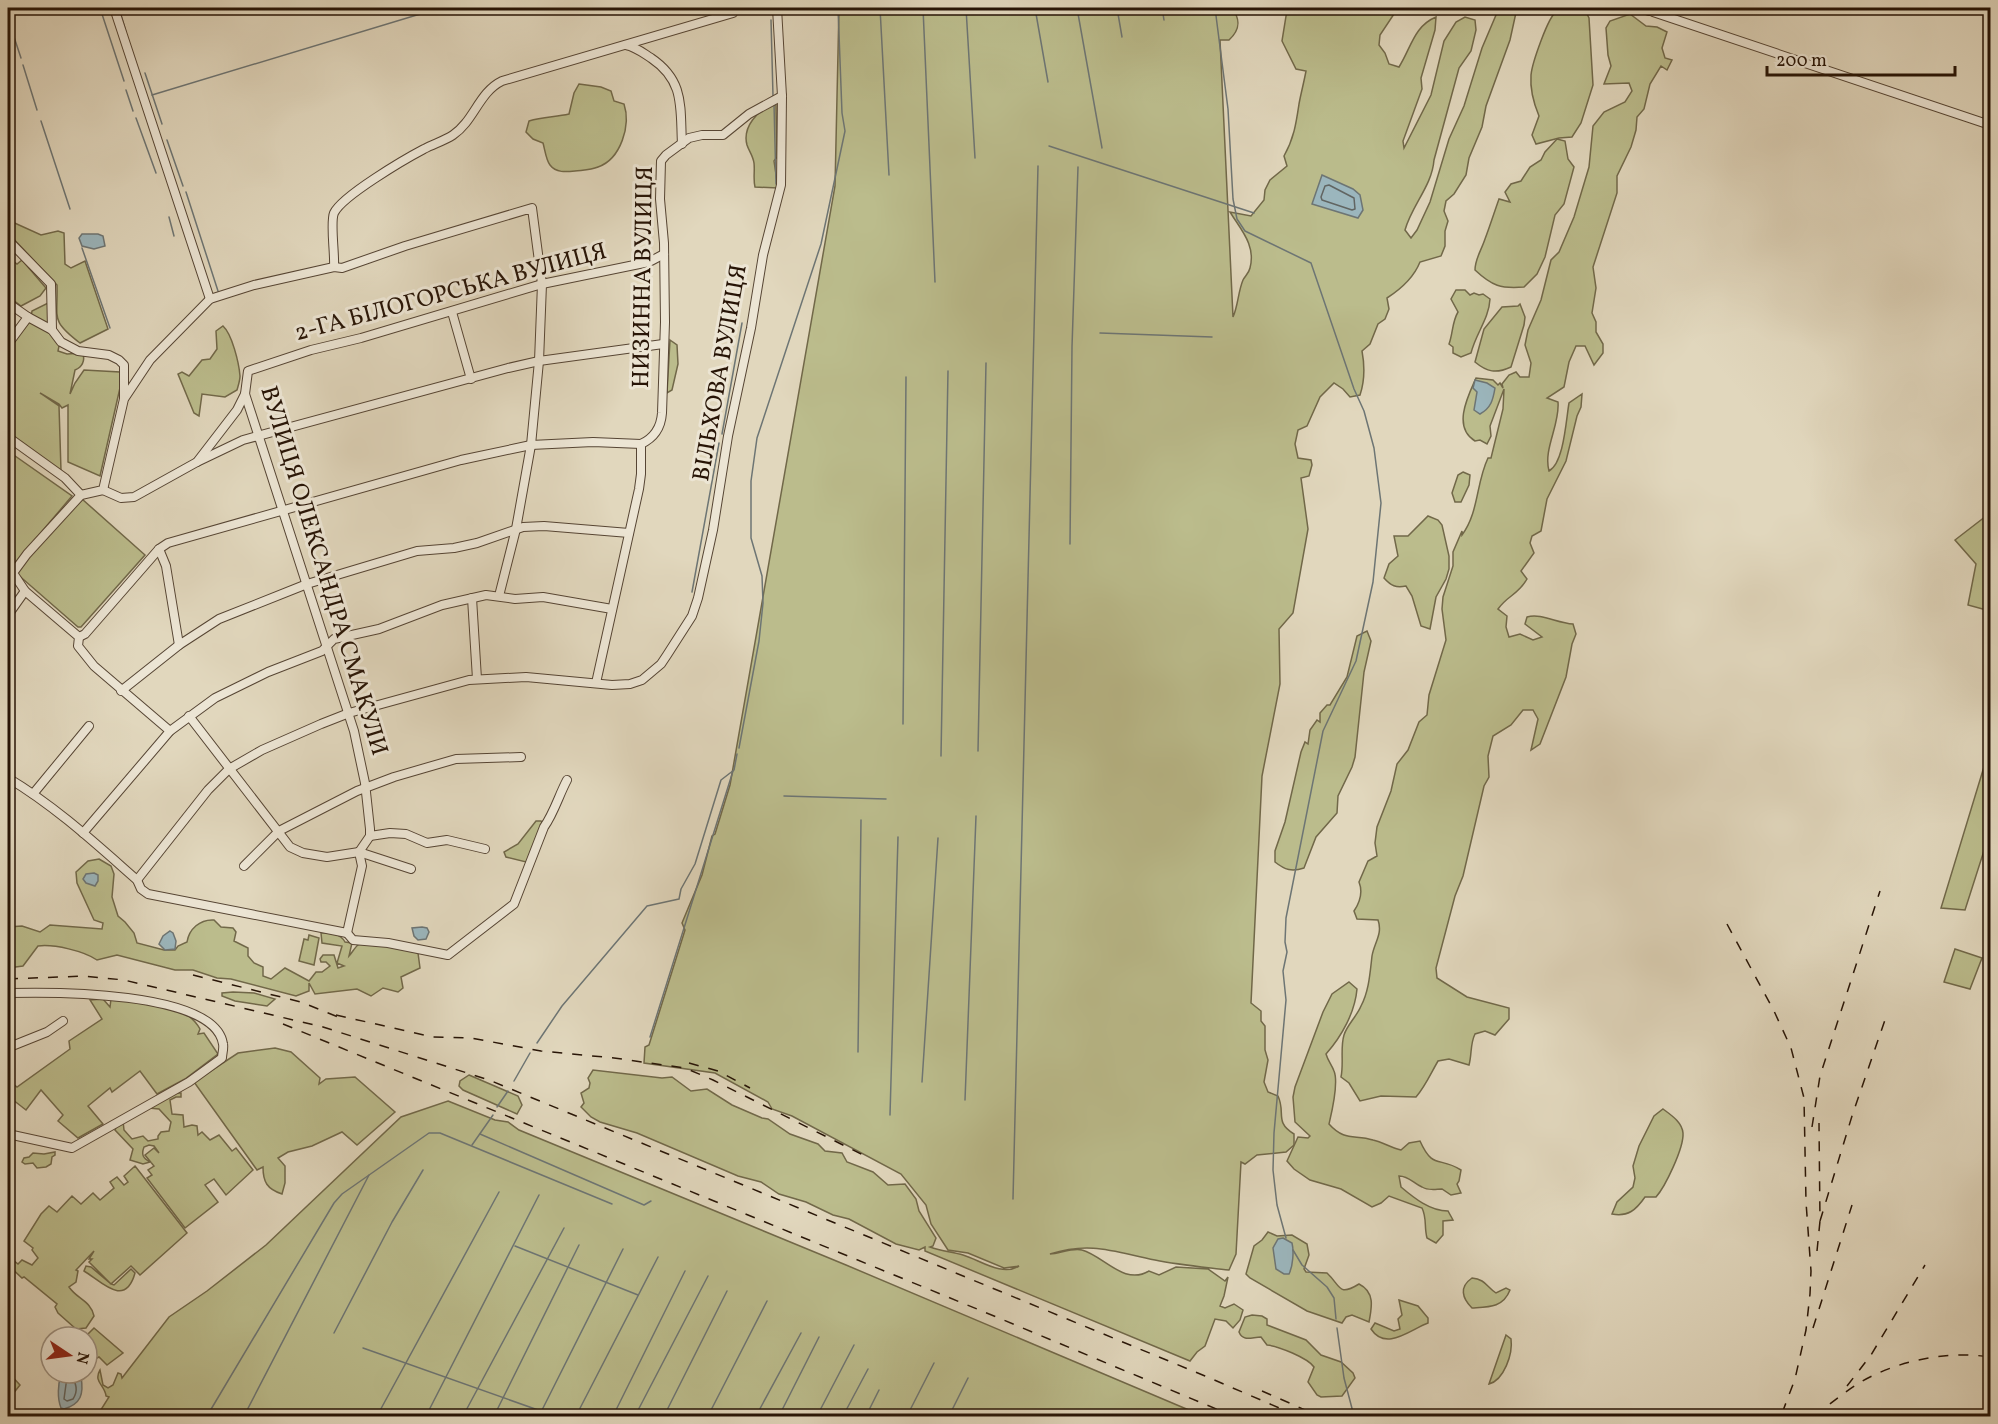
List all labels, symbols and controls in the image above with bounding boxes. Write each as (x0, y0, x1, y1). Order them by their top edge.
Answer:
scale bar (1767, 39, 1954, 77)
text: 200 m (1776, 49, 1827, 74)
street label: НИЗИННА ВУЛИЦЯ (625, 166, 663, 388)
street label: 2-ГА БІЛОГОРСЬКА ВУЛИЦЯ (291, 235, 611, 351)
street label: ВІЛЬХОВА ВУЛИЦЯ (685, 262, 757, 484)
street label: ВУЛИЦЯ ОЛЕКСАНДРА СМАКУЛИ (250, 382, 396, 760)
north arrow (39, 1325, 99, 1385)
text: N (70, 1350, 94, 1366)

